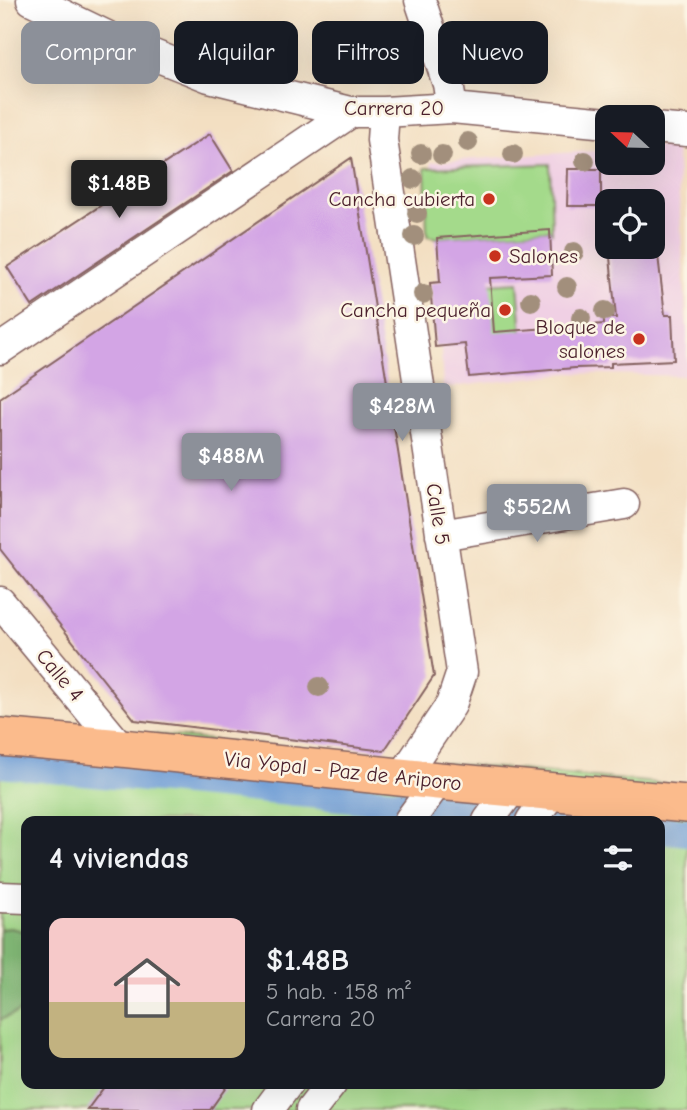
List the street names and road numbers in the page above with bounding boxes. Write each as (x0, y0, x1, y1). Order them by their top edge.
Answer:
street label: Carrera 20 (344, 96, 444, 120)
street label: Calle 5 (421, 482, 455, 546)
street label: Calle 4 (31, 644, 89, 706)
street label: Via Yopal - Paz de Ariporo (223, 747, 463, 795)

